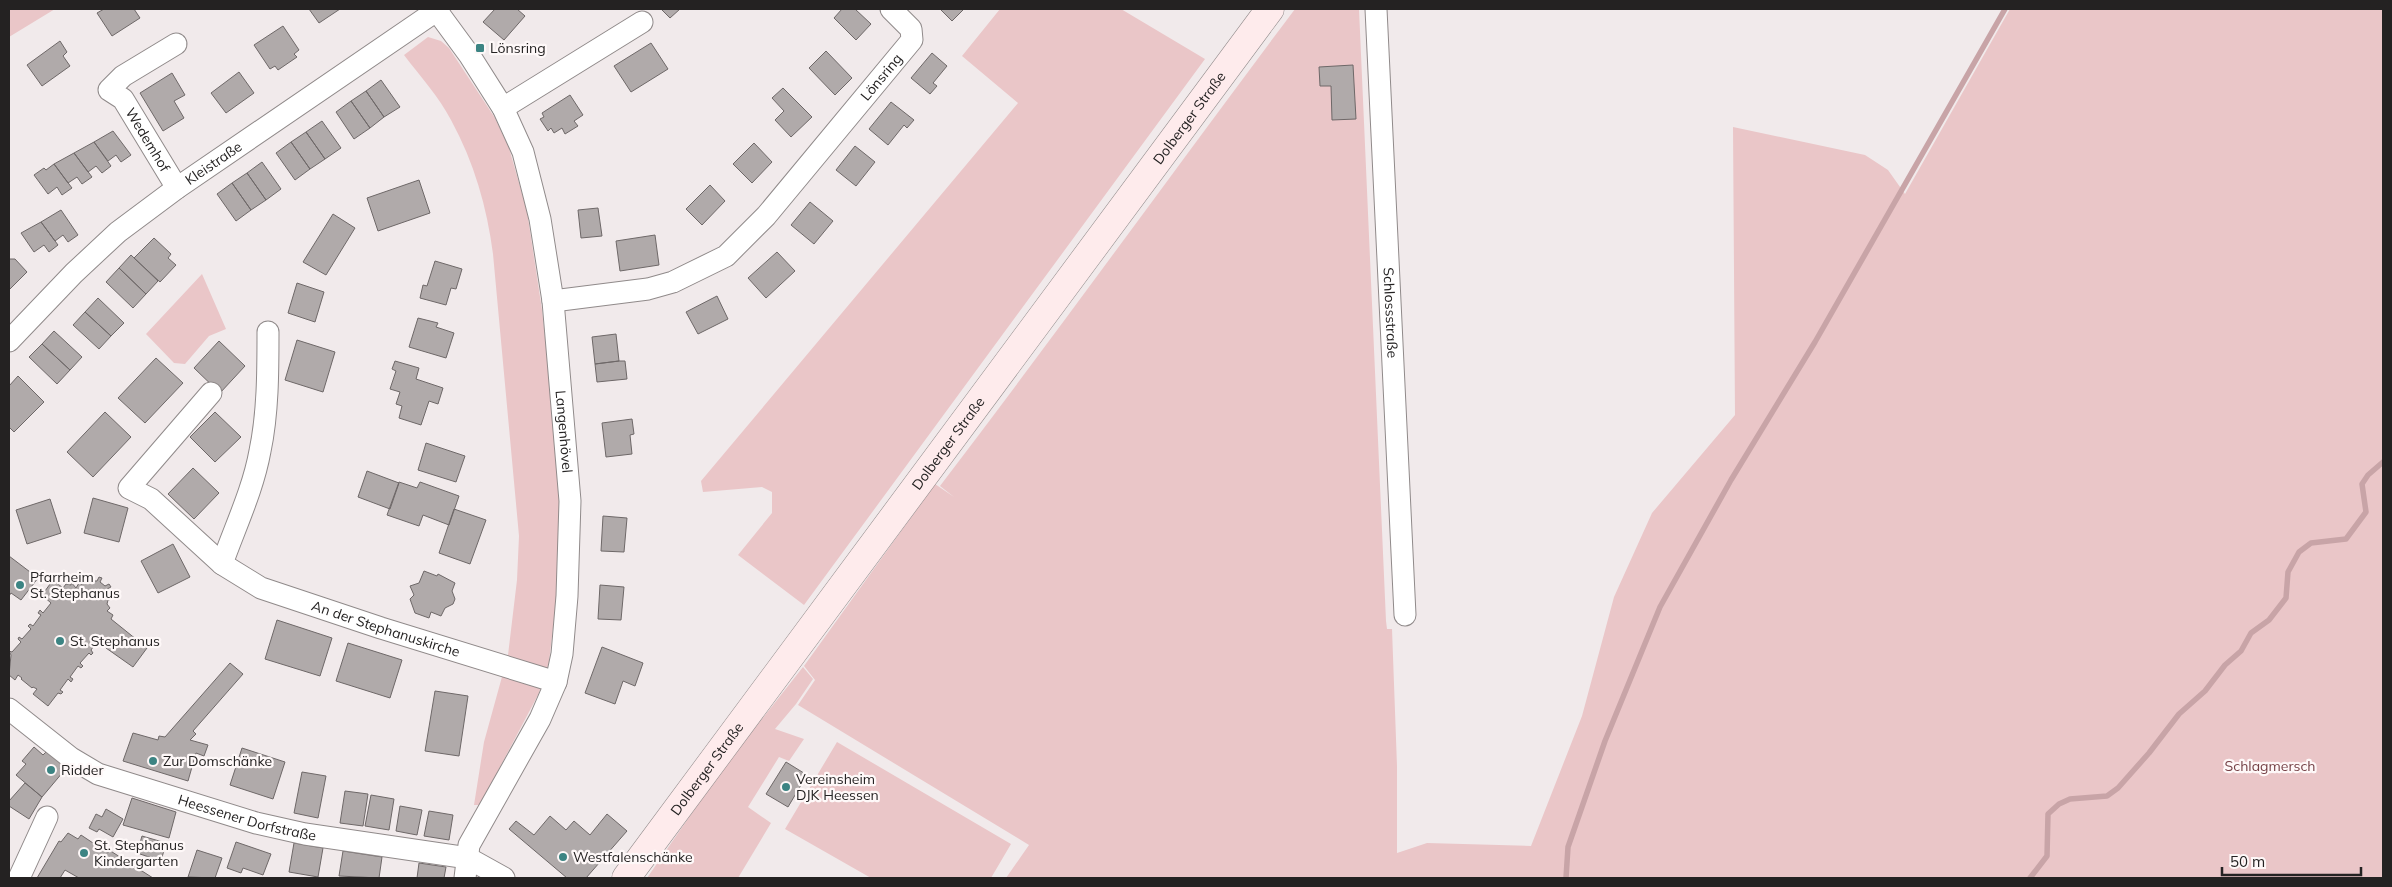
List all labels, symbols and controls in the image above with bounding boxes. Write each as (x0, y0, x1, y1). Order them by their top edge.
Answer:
place label: Lönsring (490, 39, 546, 57)
marker: Lönsring (474, 42, 486, 54)
street label: Lönsring (857, 50, 906, 104)
street label: Dolberger Straße (1149, 68, 1230, 168)
street label: Wedemhof (121, 104, 174, 175)
street label: Kleistraße (182, 137, 245, 189)
street label: Schlossstraße (1379, 267, 1402, 358)
street label: Langenhövel (552, 390, 577, 474)
street label: Dolberger Straße (908, 393, 988, 493)
place label: Pfarrheim St. Stephanus (30, 568, 120, 602)
marker: Pfarrheim St. Stephanus (14, 579, 26, 591)
street label: An der Stephanuskirche (309, 597, 462, 661)
place label: St. Stephanus (70, 632, 160, 650)
marker: St. Stephanus (54, 635, 66, 647)
street label: Dolberger Straße (667, 719, 747, 819)
place label: Zur Domschänke (163, 752, 272, 770)
marker: Zur Domschänke (147, 755, 159, 767)
park label: Schlagmersch (2224, 757, 2316, 775)
place label: Ridder (61, 761, 104, 779)
marker: Ridder (45, 764, 57, 776)
place label: Vereinsheim DJK Heessen (796, 770, 879, 804)
marker: Vereinsheim DJK Heessen (780, 781, 792, 793)
street label: Heessener Dorfstraße (176, 790, 317, 845)
place label: St. Stephanus Kindergarten (94, 836, 184, 870)
scale bar (2222, 844, 2361, 876)
marker: St. Stephanus Kindergarten (78, 847, 90, 859)
place label: Westfalenschänke (573, 848, 693, 866)
marker: Westfalenschänke (557, 851, 569, 863)
text: 50 m (2230, 852, 2265, 871)

